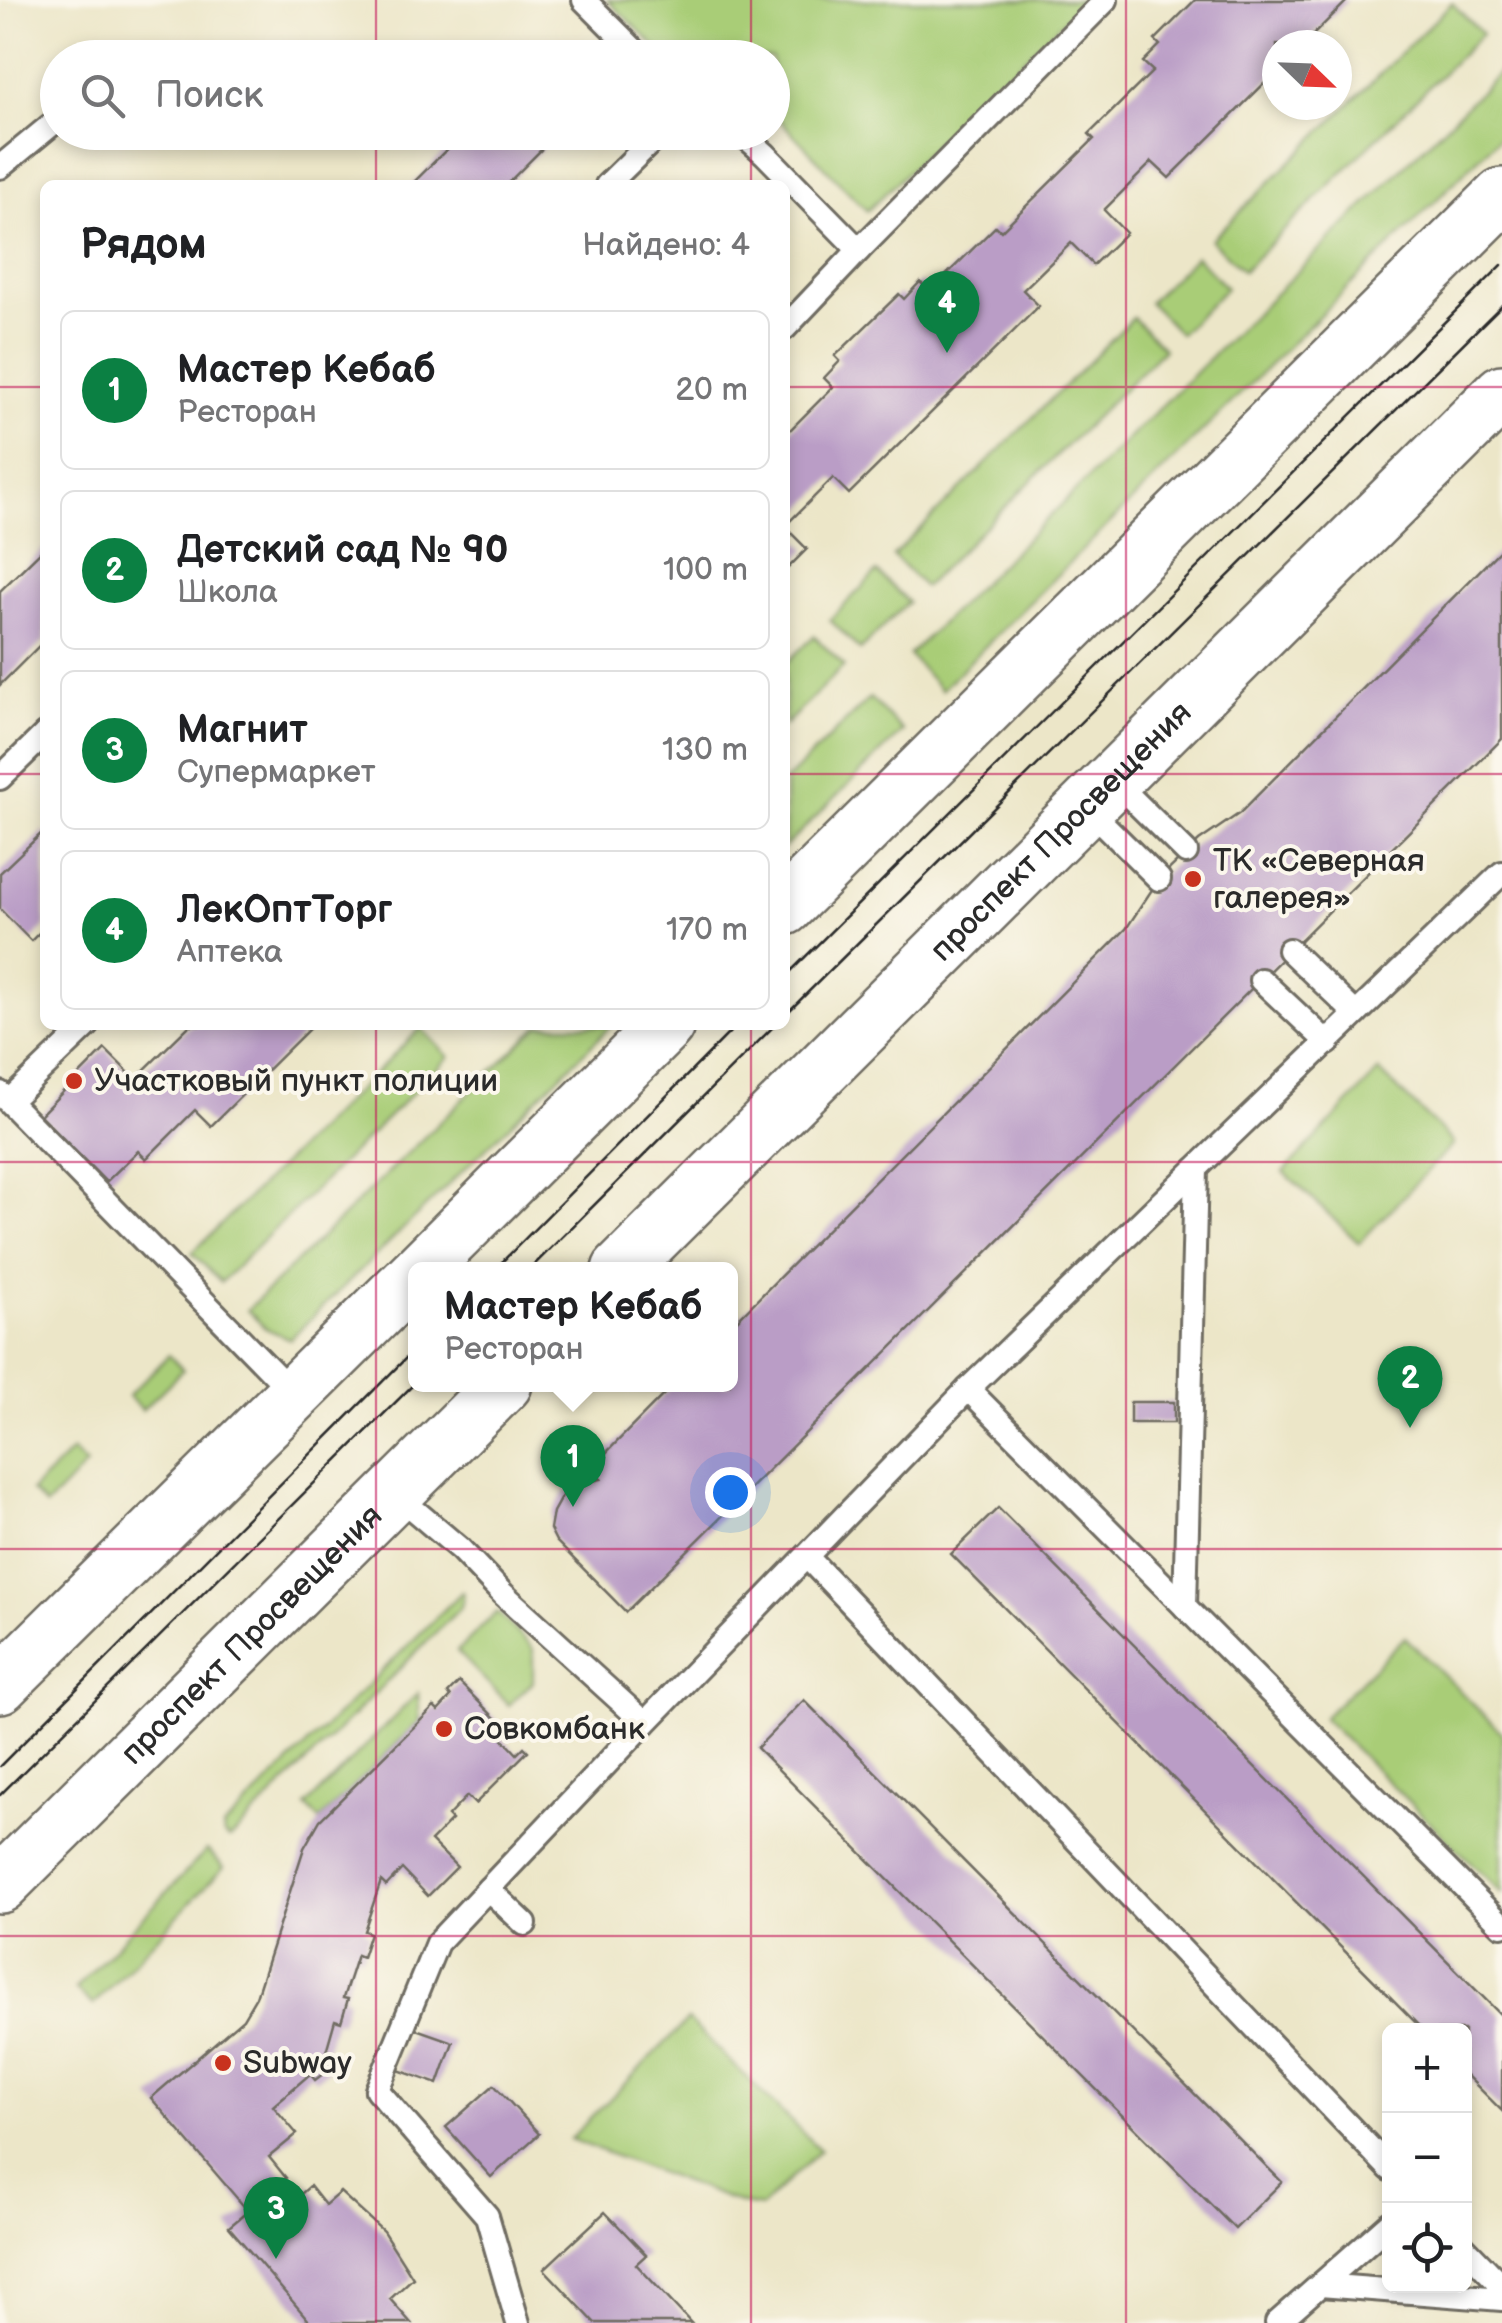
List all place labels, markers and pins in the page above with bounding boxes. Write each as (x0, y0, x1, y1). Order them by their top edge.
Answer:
pin: 4 (914, 270, 980, 353)
place label: ТК «Северная галерея» (1213, 842, 1425, 918)
marker: ТК «Северная галерея» (1182, 868, 1204, 890)
place label: Участковый пункт полиции (94, 1062, 498, 1101)
marker: Участковый пункт полиции (63, 1070, 85, 1092)
pin: 2 (1378, 1346, 1442, 1428)
pin: 1 (540, 1424, 606, 1507)
place label: Совкомбанк (464, 1710, 645, 1749)
marker: Совкомбанк (433, 1718, 455, 1740)
place label: Subway (243, 2044, 352, 2083)
marker: Subway (212, 2052, 234, 2074)
pin: 3 (244, 2176, 308, 2259)

